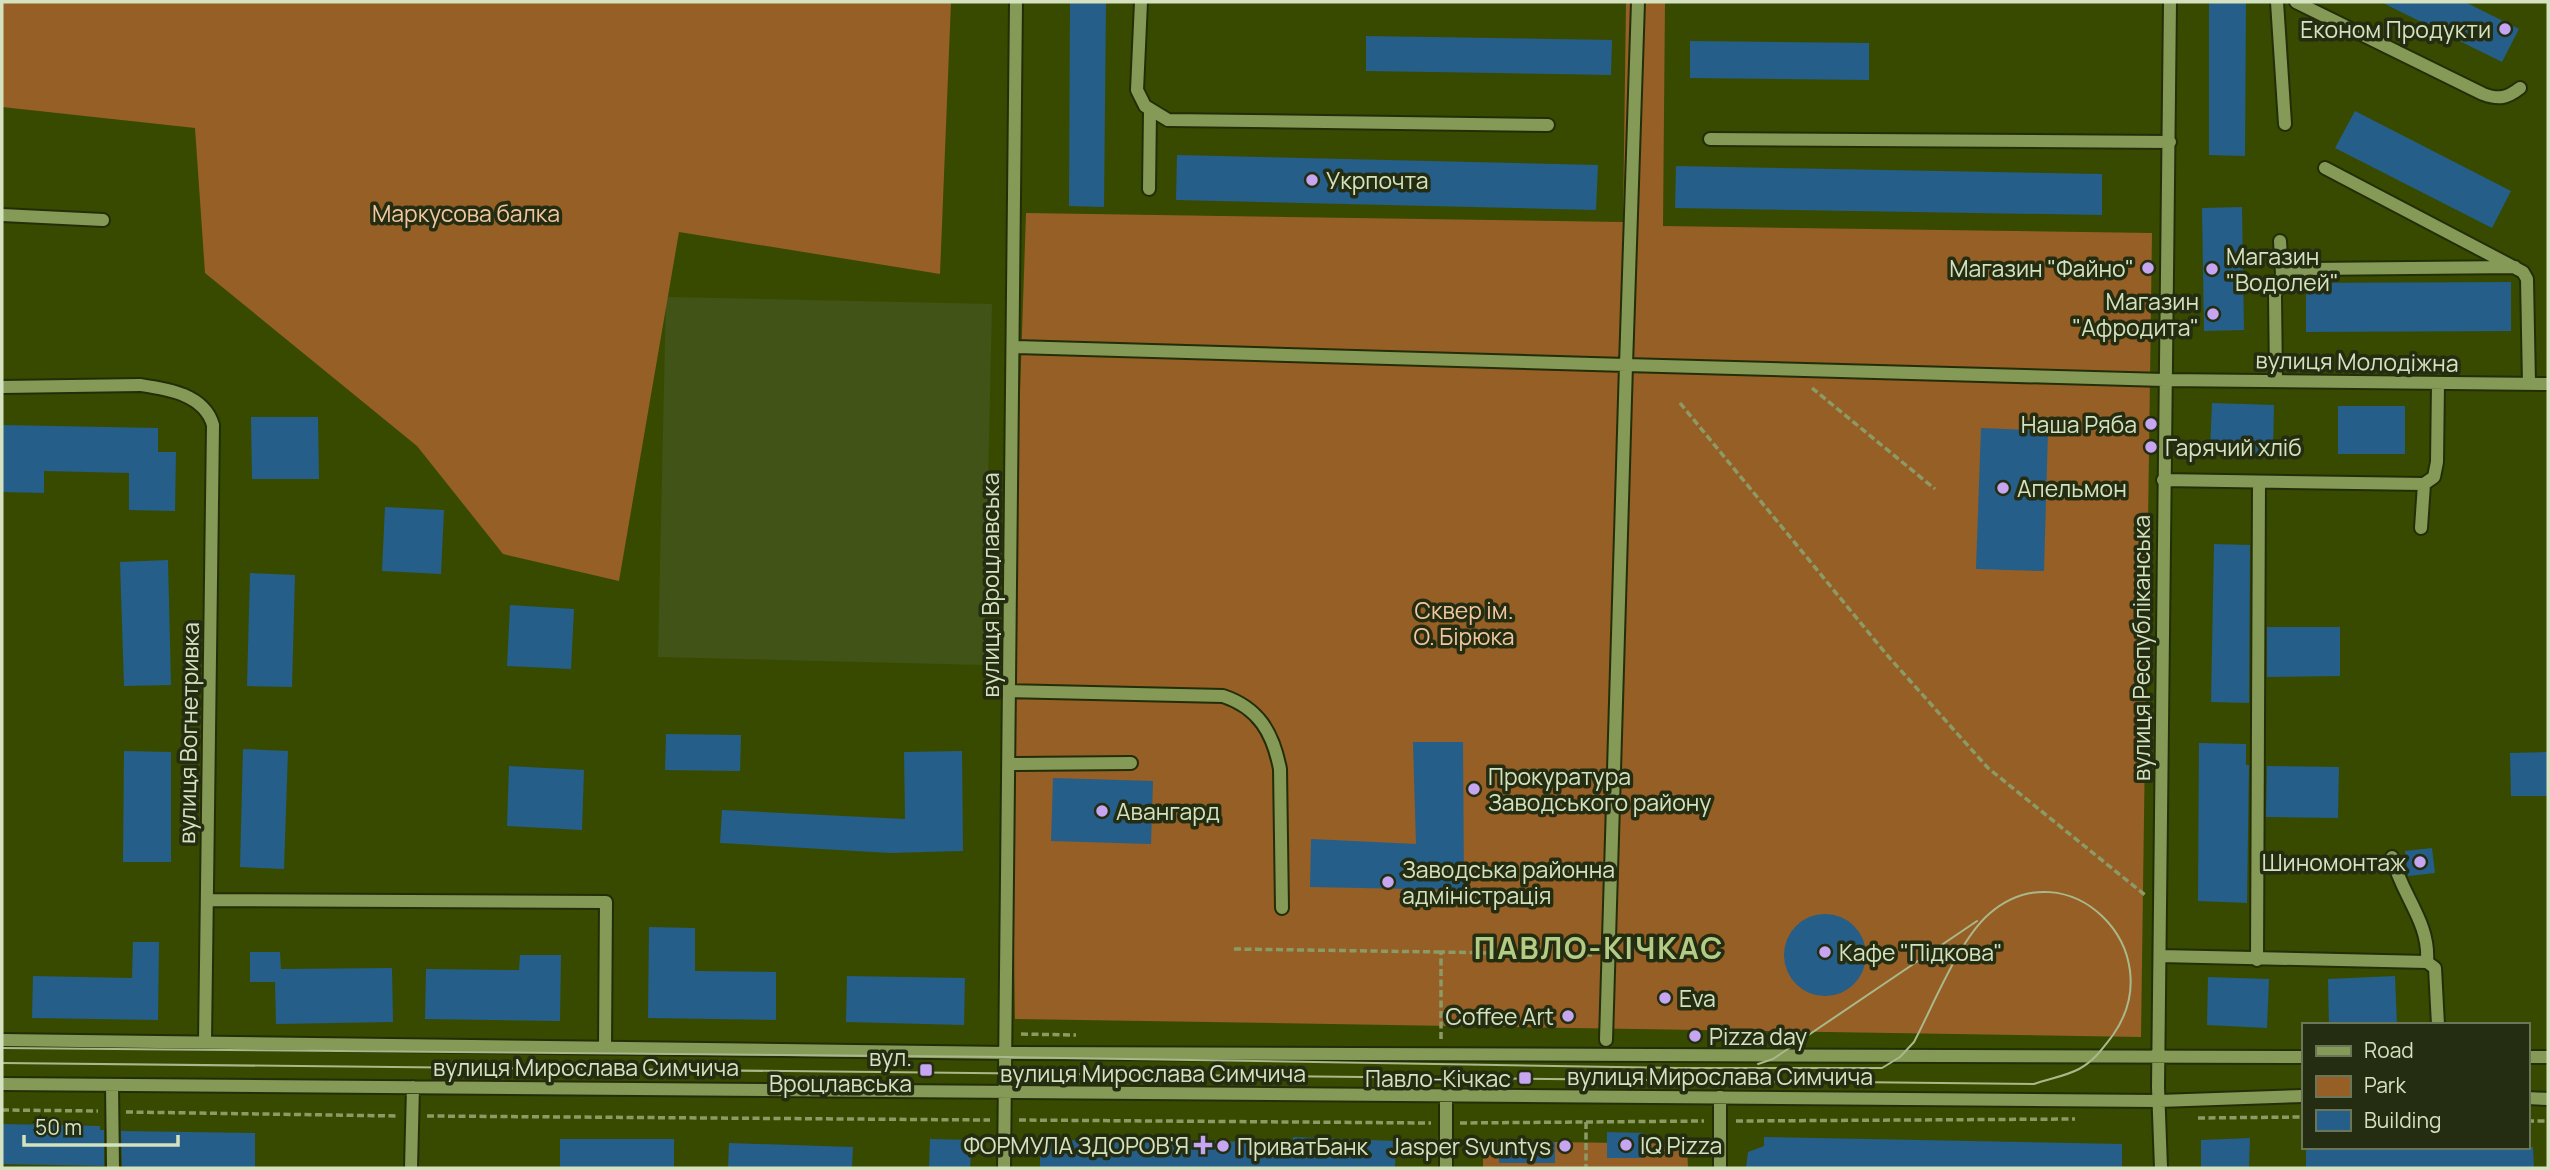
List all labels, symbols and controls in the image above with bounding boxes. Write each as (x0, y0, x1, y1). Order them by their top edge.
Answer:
place label: Економ Продукти (2300, 13, 2491, 45)
marker: Економ Продукти (2497, 21, 2513, 37)
place label: Укрпочта (1326, 164, 1429, 196)
marker: Укрпочта (1304, 172, 1320, 188)
park label: Маркусова балка (372, 197, 560, 229)
place label: Магазин "Водолей" (2226, 240, 2339, 298)
place label: Магазин "Файно" (1949, 252, 2134, 284)
marker: Магазин "Файно" (2140, 260, 2156, 276)
marker: Магазин "Водолей" (2204, 261, 2220, 277)
place label: Магазин "Афродита" (2072, 285, 2199, 343)
marker: Магазин "Афродита" (2205, 306, 2221, 322)
street label: вулиця Молодіжна (2255, 343, 2459, 379)
place label: Наша Ряба (2021, 408, 2137, 440)
marker: Наша Ряба (2143, 416, 2159, 432)
place label: Гарячий хліб (2165, 431, 2302, 463)
marker: Гарячий хліб (2143, 439, 2159, 455)
place label: Апельмон (2017, 472, 2127, 504)
street label: вулиця Вроцлавська (974, 473, 1006, 697)
marker: Апельмон (1995, 480, 2011, 496)
street label: вулиця Республіканська (2125, 515, 2157, 781)
park label: Сквер ім. О. Бірюка (1413, 594, 1515, 652)
street label: вулиця Вогнетривка (170, 622, 206, 844)
place label: Прокуратура Заводського району (1488, 760, 1711, 818)
marker: Прокуратура Заводського району (1466, 781, 1482, 797)
place label: Авангард (1116, 795, 1220, 827)
marker: Авангард (1094, 803, 1110, 819)
place label: Шиномонтаж (2262, 846, 2406, 878)
place label: Заводська районна адміністрація (1402, 853, 1615, 911)
marker: Шиномонтаж (2412, 854, 2428, 870)
marker: Заводська районна адміністрація (1380, 874, 1396, 890)
district label: ПАВЛО-КІЧКАС (1474, 927, 1724, 968)
place label: Кафе "Підкова" (1839, 936, 2003, 968)
marker: Кафе "Підкова" (1817, 944, 1833, 960)
place label: Eva (1679, 982, 1716, 1014)
marker: Eva (1657, 990, 1673, 1006)
place label: Coffee Art (1446, 1000, 1554, 1032)
marker: Coffee Art (1560, 1008, 1576, 1024)
place label: Pizza day (1709, 1020, 1807, 1052)
legend (2302, 1023, 2529, 1149)
marker: Pizza day (1687, 1028, 1703, 1044)
text: Road (2364, 1036, 2414, 1064)
place label: вул. Вроцлавська (769, 1041, 912, 1099)
street label: вулиця Мирослава Симчича (433, 1051, 739, 1083)
street label: вулиця Мирослава Симчича (1000, 1057, 1306, 1089)
street label: вулиця Мирослава Симчича (1567, 1060, 1873, 1092)
marker: вул. Вроцлавська (918, 1062, 934, 1078)
place label: Павло-Кічкас (1365, 1062, 1511, 1094)
marker: Павло-Кічкас (1517, 1070, 1533, 1086)
text: Park (2364, 1071, 2406, 1099)
scale bar (24, 1104, 178, 1148)
text: Building (2364, 1106, 2441, 1134)
text: 50 m (35, 1113, 82, 1141)
place label: ФОРМУЛА ЗДОРОВ'Я (963, 1129, 1189, 1161)
place label: IQ Pіzza (1640, 1129, 1722, 1161)
place label: ПриватБанк (1237, 1130, 1369, 1162)
place label: Jasper Svuntys (1389, 1130, 1551, 1162)
marker: ФОРМУЛА ЗДОРОВ'Я (1195, 1137, 1211, 1153)
marker: IQ Pіzza (1618, 1137, 1634, 1153)
marker: ПриватБанк (1215, 1138, 1231, 1154)
marker: Jasper Svuntys (1557, 1138, 1573, 1154)

